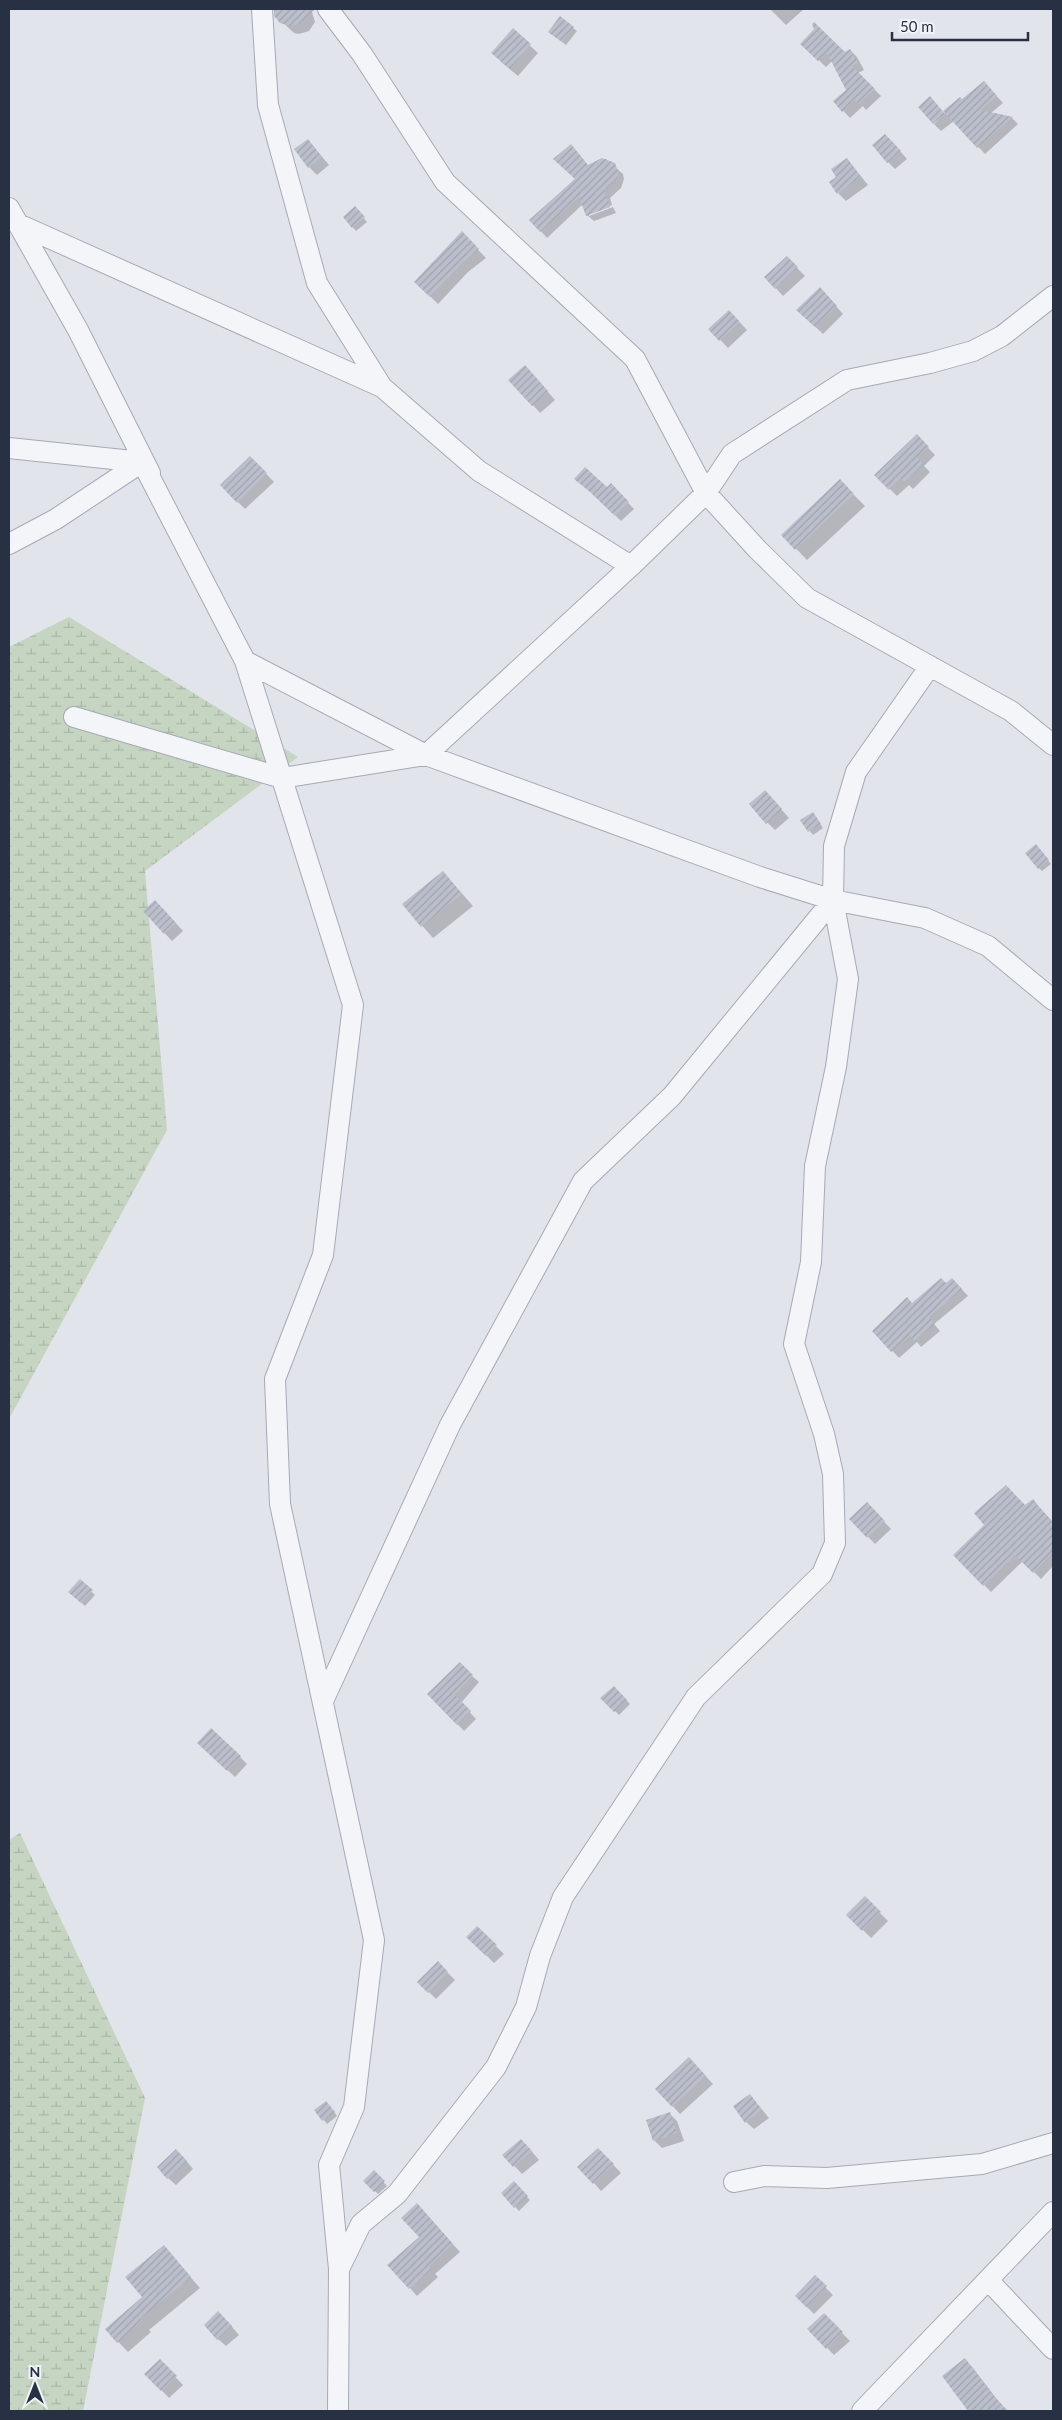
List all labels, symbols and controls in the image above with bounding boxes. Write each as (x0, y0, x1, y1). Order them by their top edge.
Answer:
scale bar (892, 10, 1028, 42)
text: 50 m (900, 17, 934, 35)
north arrow (10, 2360, 60, 2410)
text: N (30, 2363, 40, 2380)

